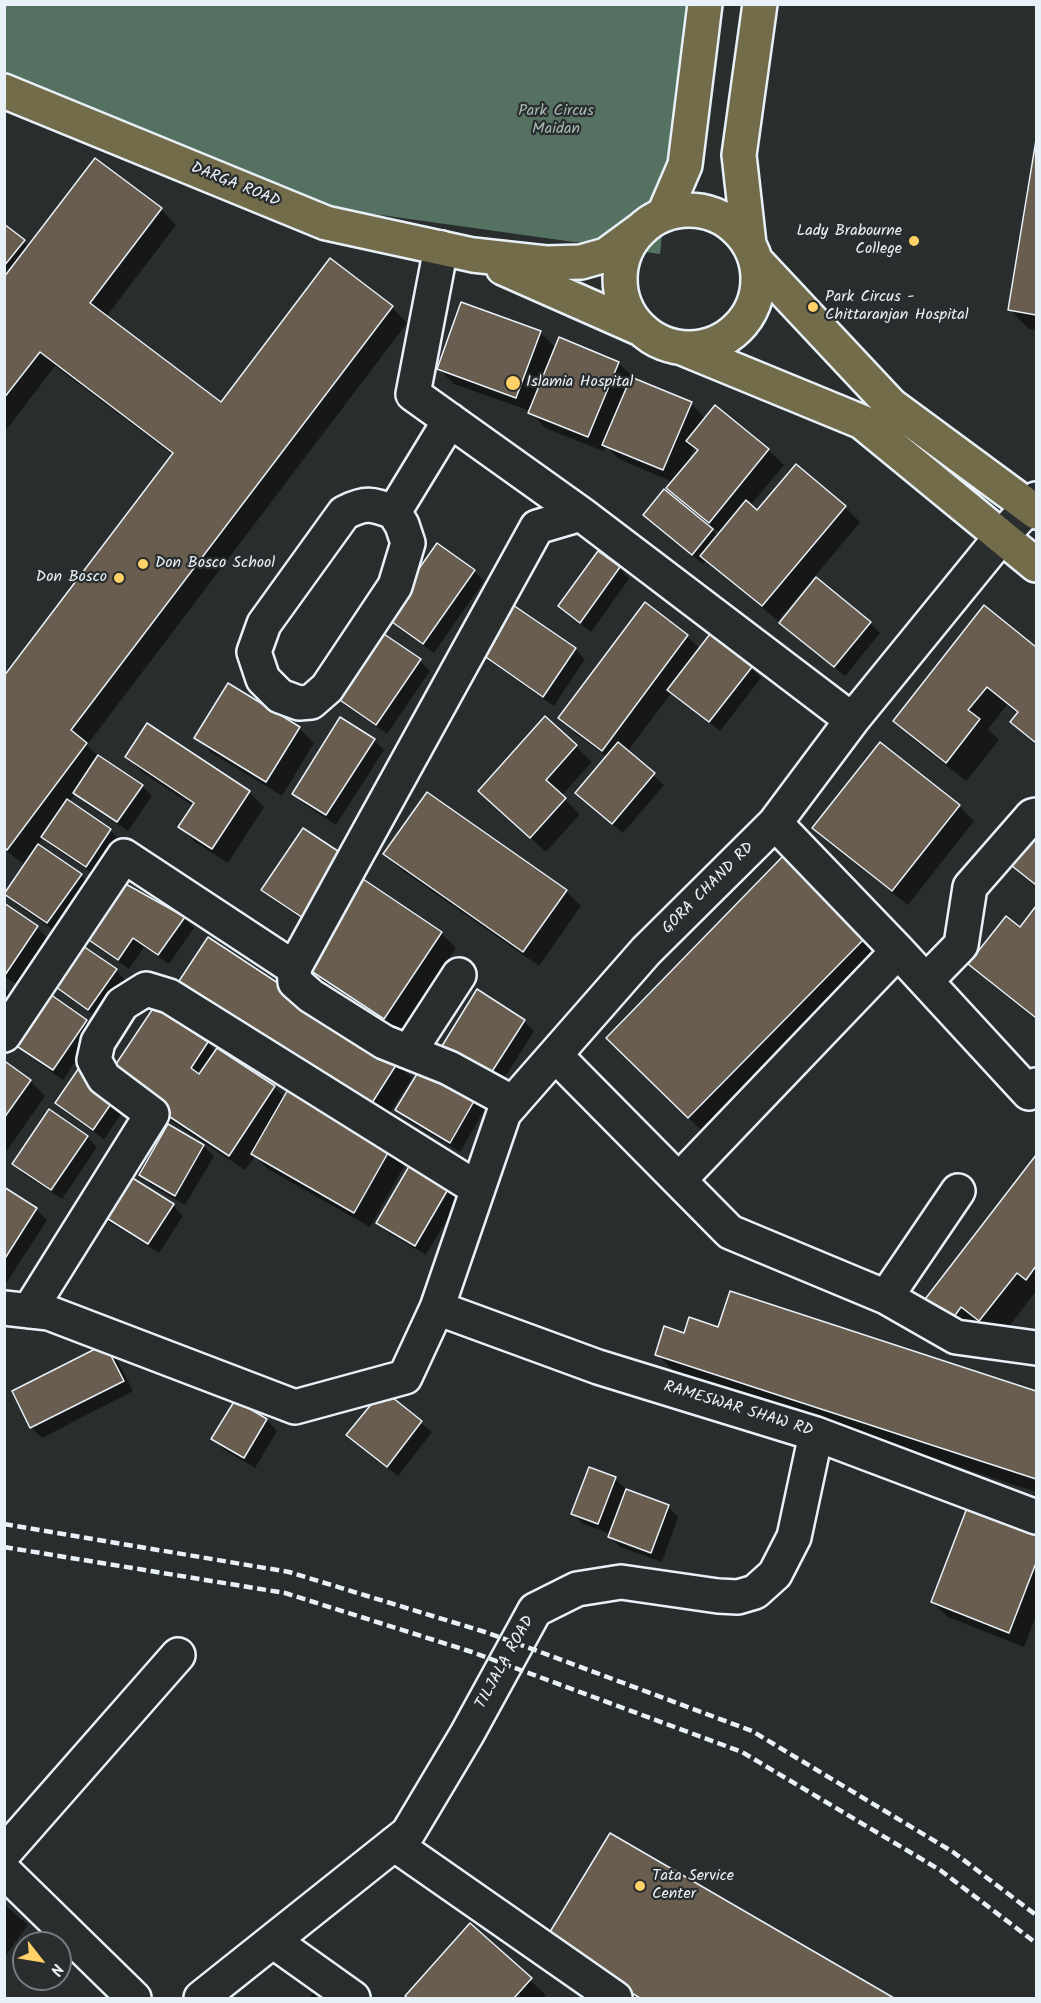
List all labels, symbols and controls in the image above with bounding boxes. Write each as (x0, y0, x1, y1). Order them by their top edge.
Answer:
park label: Park Circus Maidan (518, 102, 594, 140)
street label: DARGA ROAD (188, 159, 282, 213)
place label: Lady Brabourne College (796, 222, 902, 260)
marker: Lady Brabourne College (907, 234, 921, 248)
place label: Park Circus - Chittaranjan Hospital (825, 288, 969, 326)
marker: Park Circus - Chittaranjan Hospital (806, 300, 820, 314)
place label: Islamia Hospital (526, 373, 634, 393)
marker: Islamia Hospital (504, 374, 522, 392)
place label: Don Bosco School (155, 554, 275, 574)
marker: Don Bosco School (136, 557, 150, 571)
place label: Don Bosco (36, 568, 107, 588)
marker: Don Bosco (112, 571, 126, 585)
street label: GORA CHAND RD (659, 839, 759, 939)
street label: RAMESWAR SHAW RD (661, 1378, 815, 1442)
street label: TILJALA ROAD (473, 1613, 539, 1713)
place label: Tata Service Center (652, 1867, 734, 1905)
marker: Tata Service Center (633, 1879, 647, 1893)
north arrow (12, 1931, 72, 1991)
text: N (43, 1959, 69, 1980)

